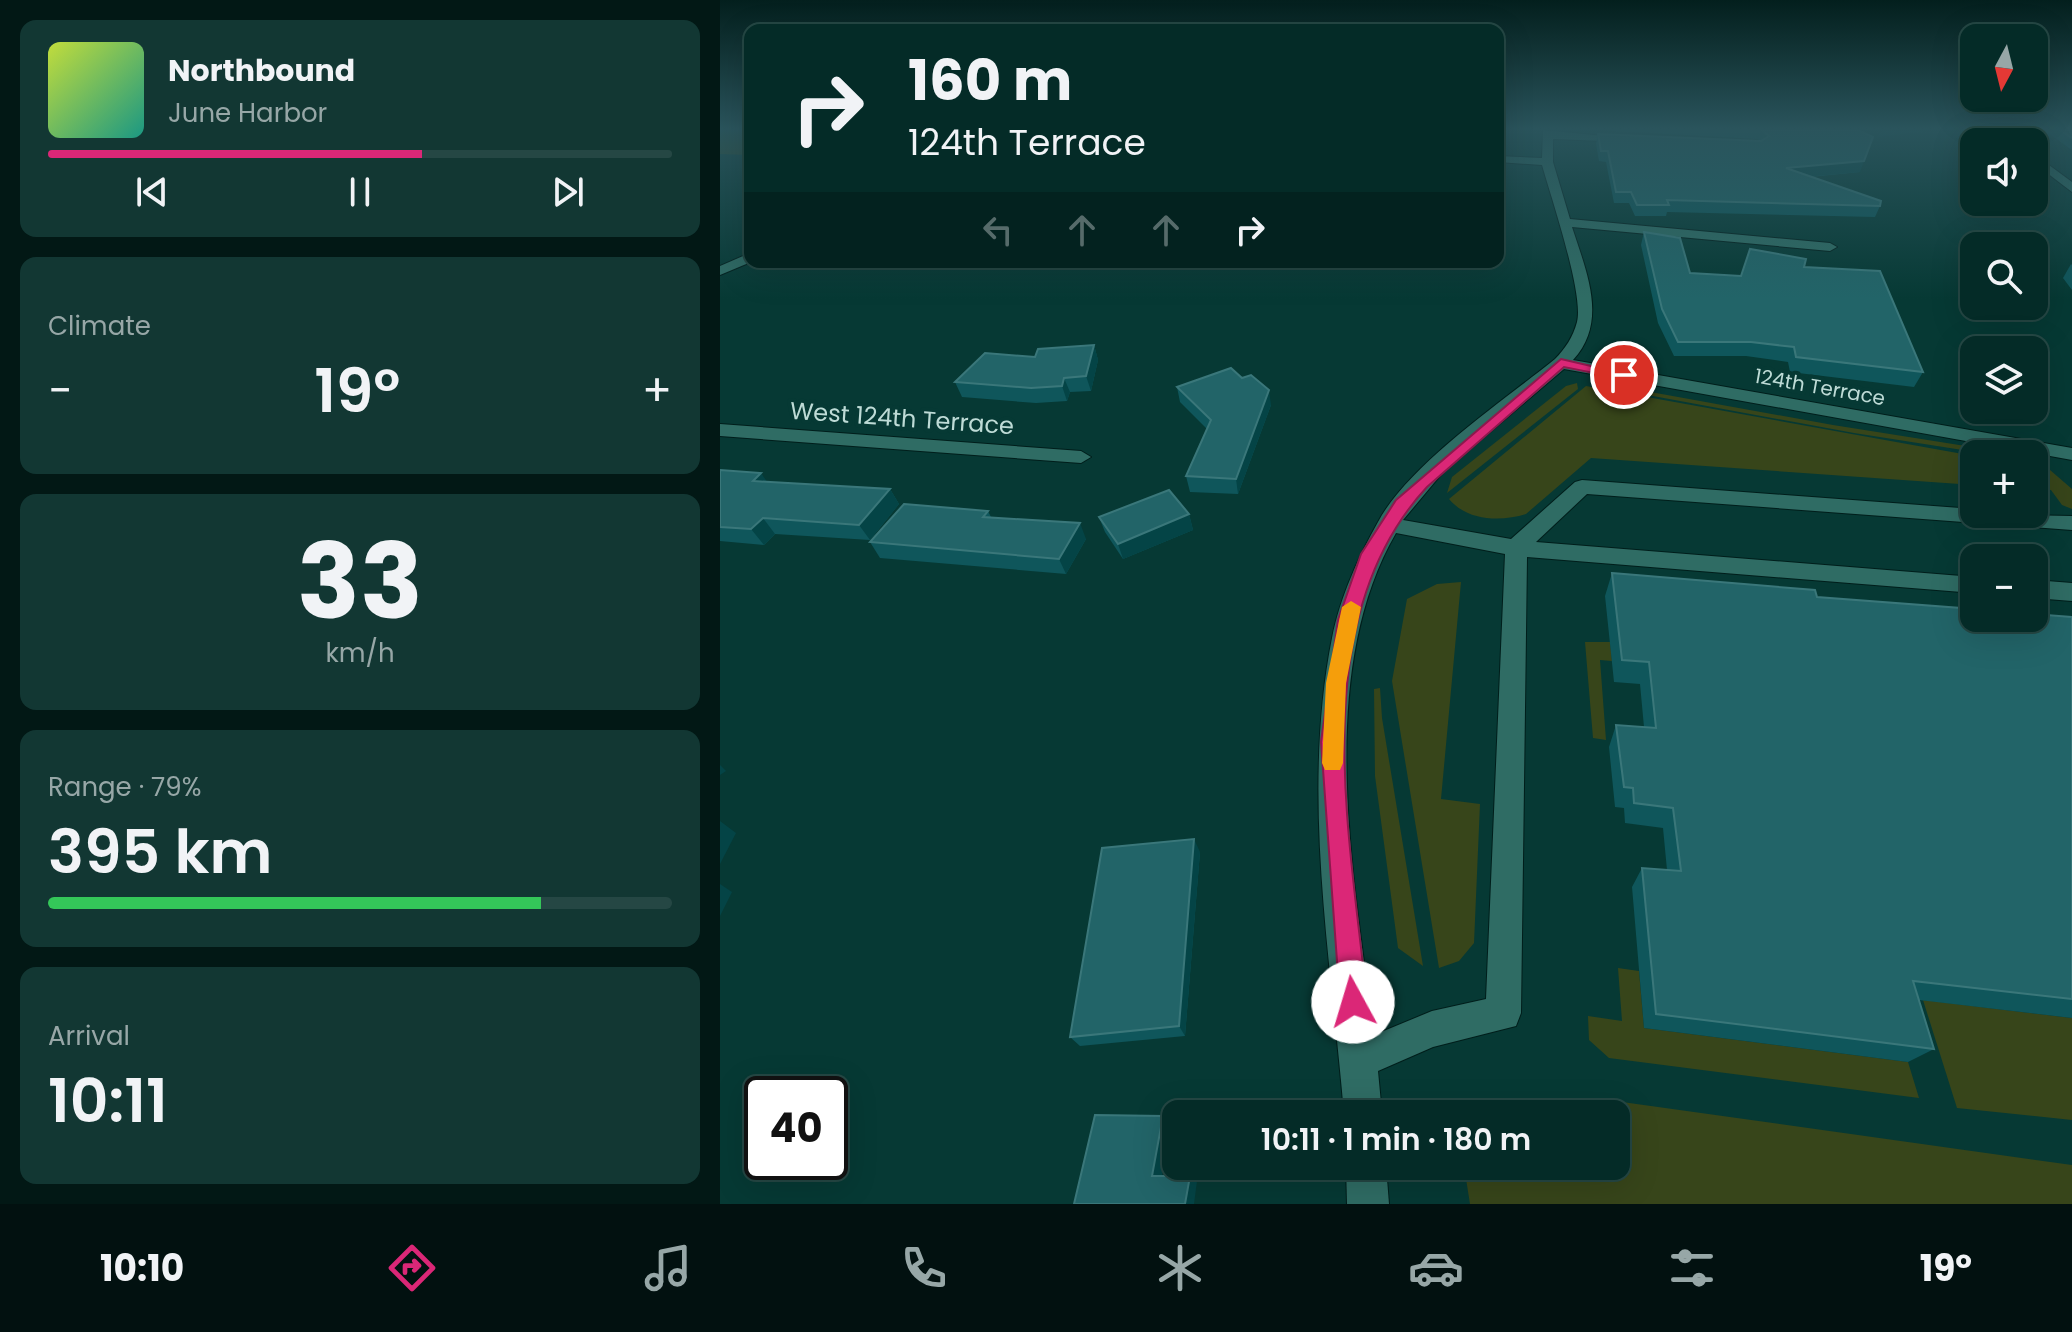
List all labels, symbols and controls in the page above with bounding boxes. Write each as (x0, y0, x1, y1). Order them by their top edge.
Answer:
north arrow (1960, 24, 2048, 112)
map controls (1960, 24, 2048, 632)
text: 160 m (908, 41, 1072, 120)
text: Northbound (168, 49, 355, 92)
icon: right (776, 56, 880, 160)
text: June Harbor (168, 95, 327, 131)
text: 124th Terrace (908, 117, 1146, 168)
button: sound (1960, 128, 2048, 216)
icon: previous (130, 170, 174, 214)
icon: pause (338, 170, 382, 214)
icon: next (546, 170, 590, 214)
icon: left (976, 208, 1020, 252)
icon: ahead (1060, 208, 1104, 252)
icon: ahead (1144, 208, 1188, 252)
icon: right (1228, 208, 1272, 252)
button: search (1960, 232, 2048, 320)
text: Climate (48, 308, 151, 344)
button: layers (1960, 336, 2048, 424)
pin (1590, 341, 1658, 409)
text: 19° (314, 349, 400, 433)
icon: arrive (1602, 353, 1646, 397)
text: − (48, 360, 72, 421)
text: + (642, 360, 672, 421)
street label: 124th Terrace (1753, 362, 1887, 412)
street label: West 124th Terrace (789, 394, 1015, 442)
button: + (1960, 440, 2048, 528)
text: 33 (297, 509, 423, 654)
button: − (1960, 544, 2048, 632)
text: km/h (325, 635, 395, 671)
text: Range · 79% (48, 769, 201, 805)
text: 395 km (48, 810, 272, 894)
position arrow (1311, 960, 1395, 1044)
text: Arrival (48, 1018, 130, 1054)
text: 10:11 (48, 1059, 168, 1143)
speed limit sign: 40 (744, 1076, 848, 1180)
text: 10:11 · 1 min · 180 m (1261, 1118, 1531, 1161)
icon: directions (384, 1240, 440, 1296)
icon: music (640, 1240, 696, 1296)
icon: phone (896, 1240, 952, 1296)
icon: climate (1152, 1240, 1208, 1296)
icon: car (1408, 1240, 1464, 1296)
icon: filters (1664, 1240, 1720, 1296)
text: 10:10 (100, 1243, 184, 1294)
text: 19° (1920, 1243, 1972, 1294)

